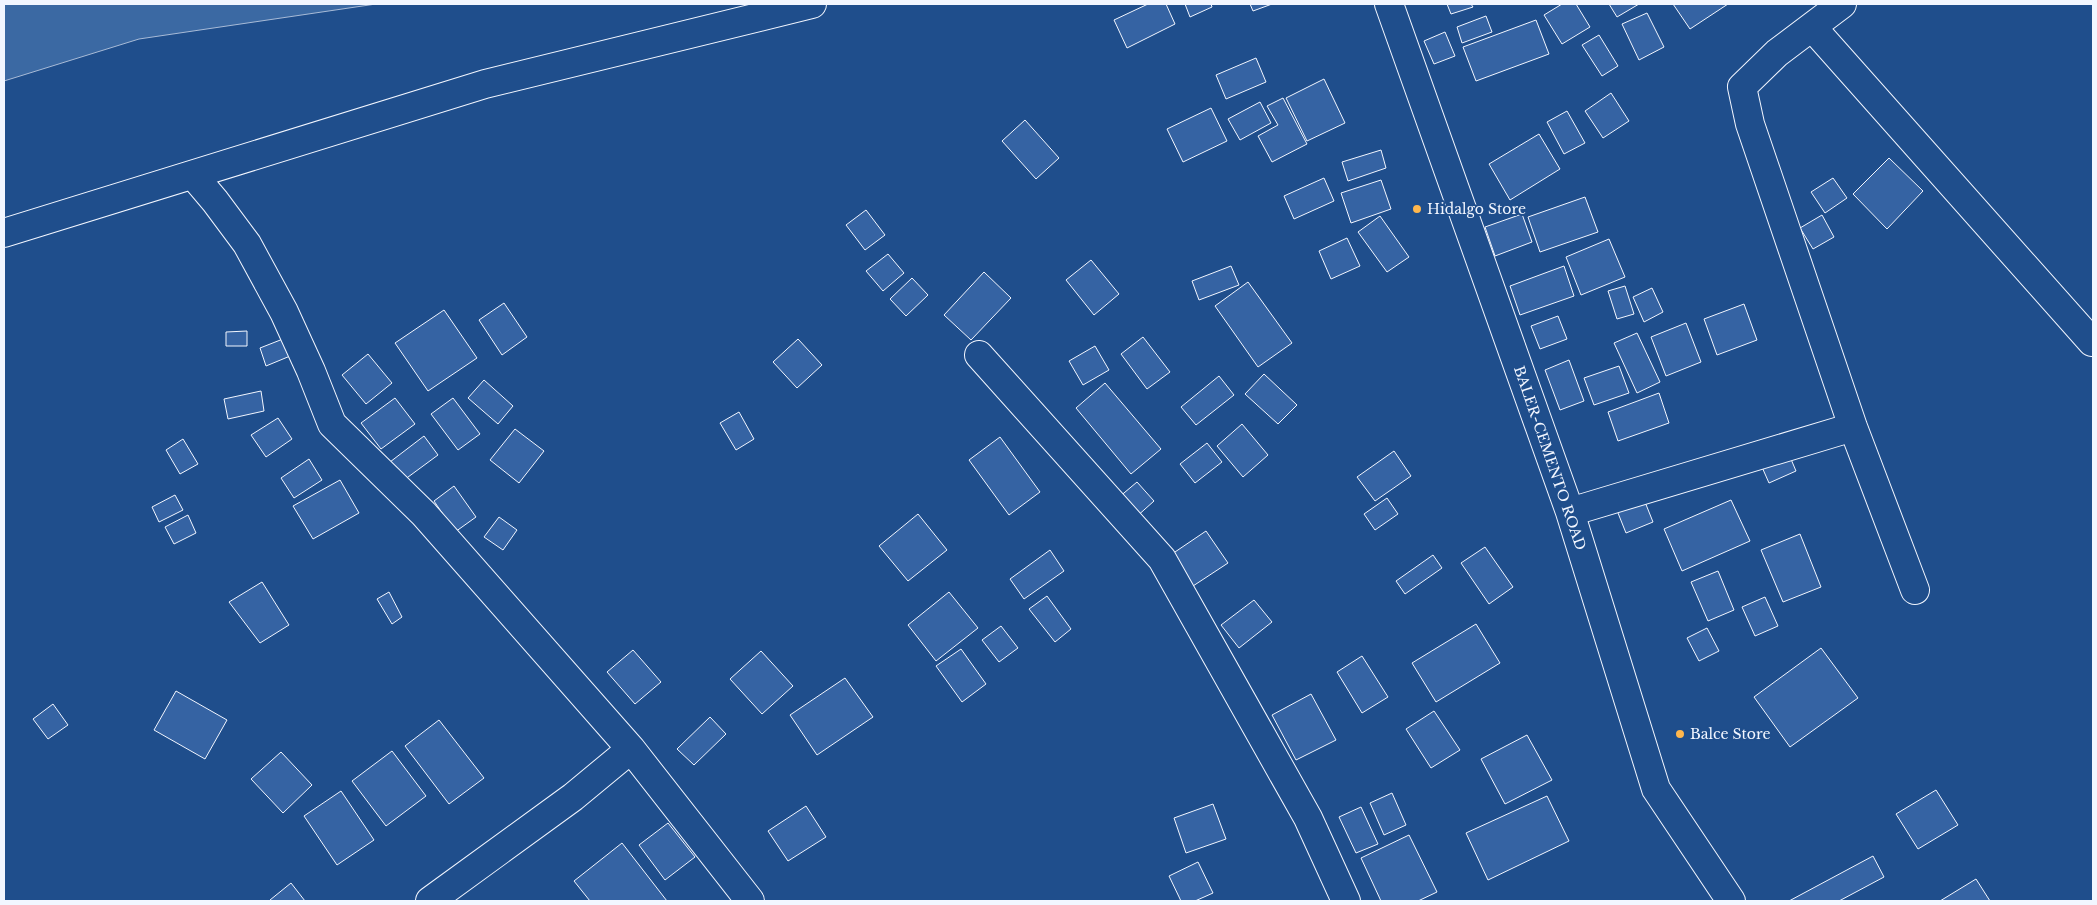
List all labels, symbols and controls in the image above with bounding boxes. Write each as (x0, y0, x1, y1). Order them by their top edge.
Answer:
place label: Hidalgo Store (1427, 200, 1526, 218)
marker: Hidalgo Store (1411, 203, 1423, 215)
street label: BALER-CEMENTO ROAD (1510, 363, 1590, 553)
place label: Balce Store (1690, 725, 1771, 743)
marker: Balce Store (1674, 728, 1686, 740)

